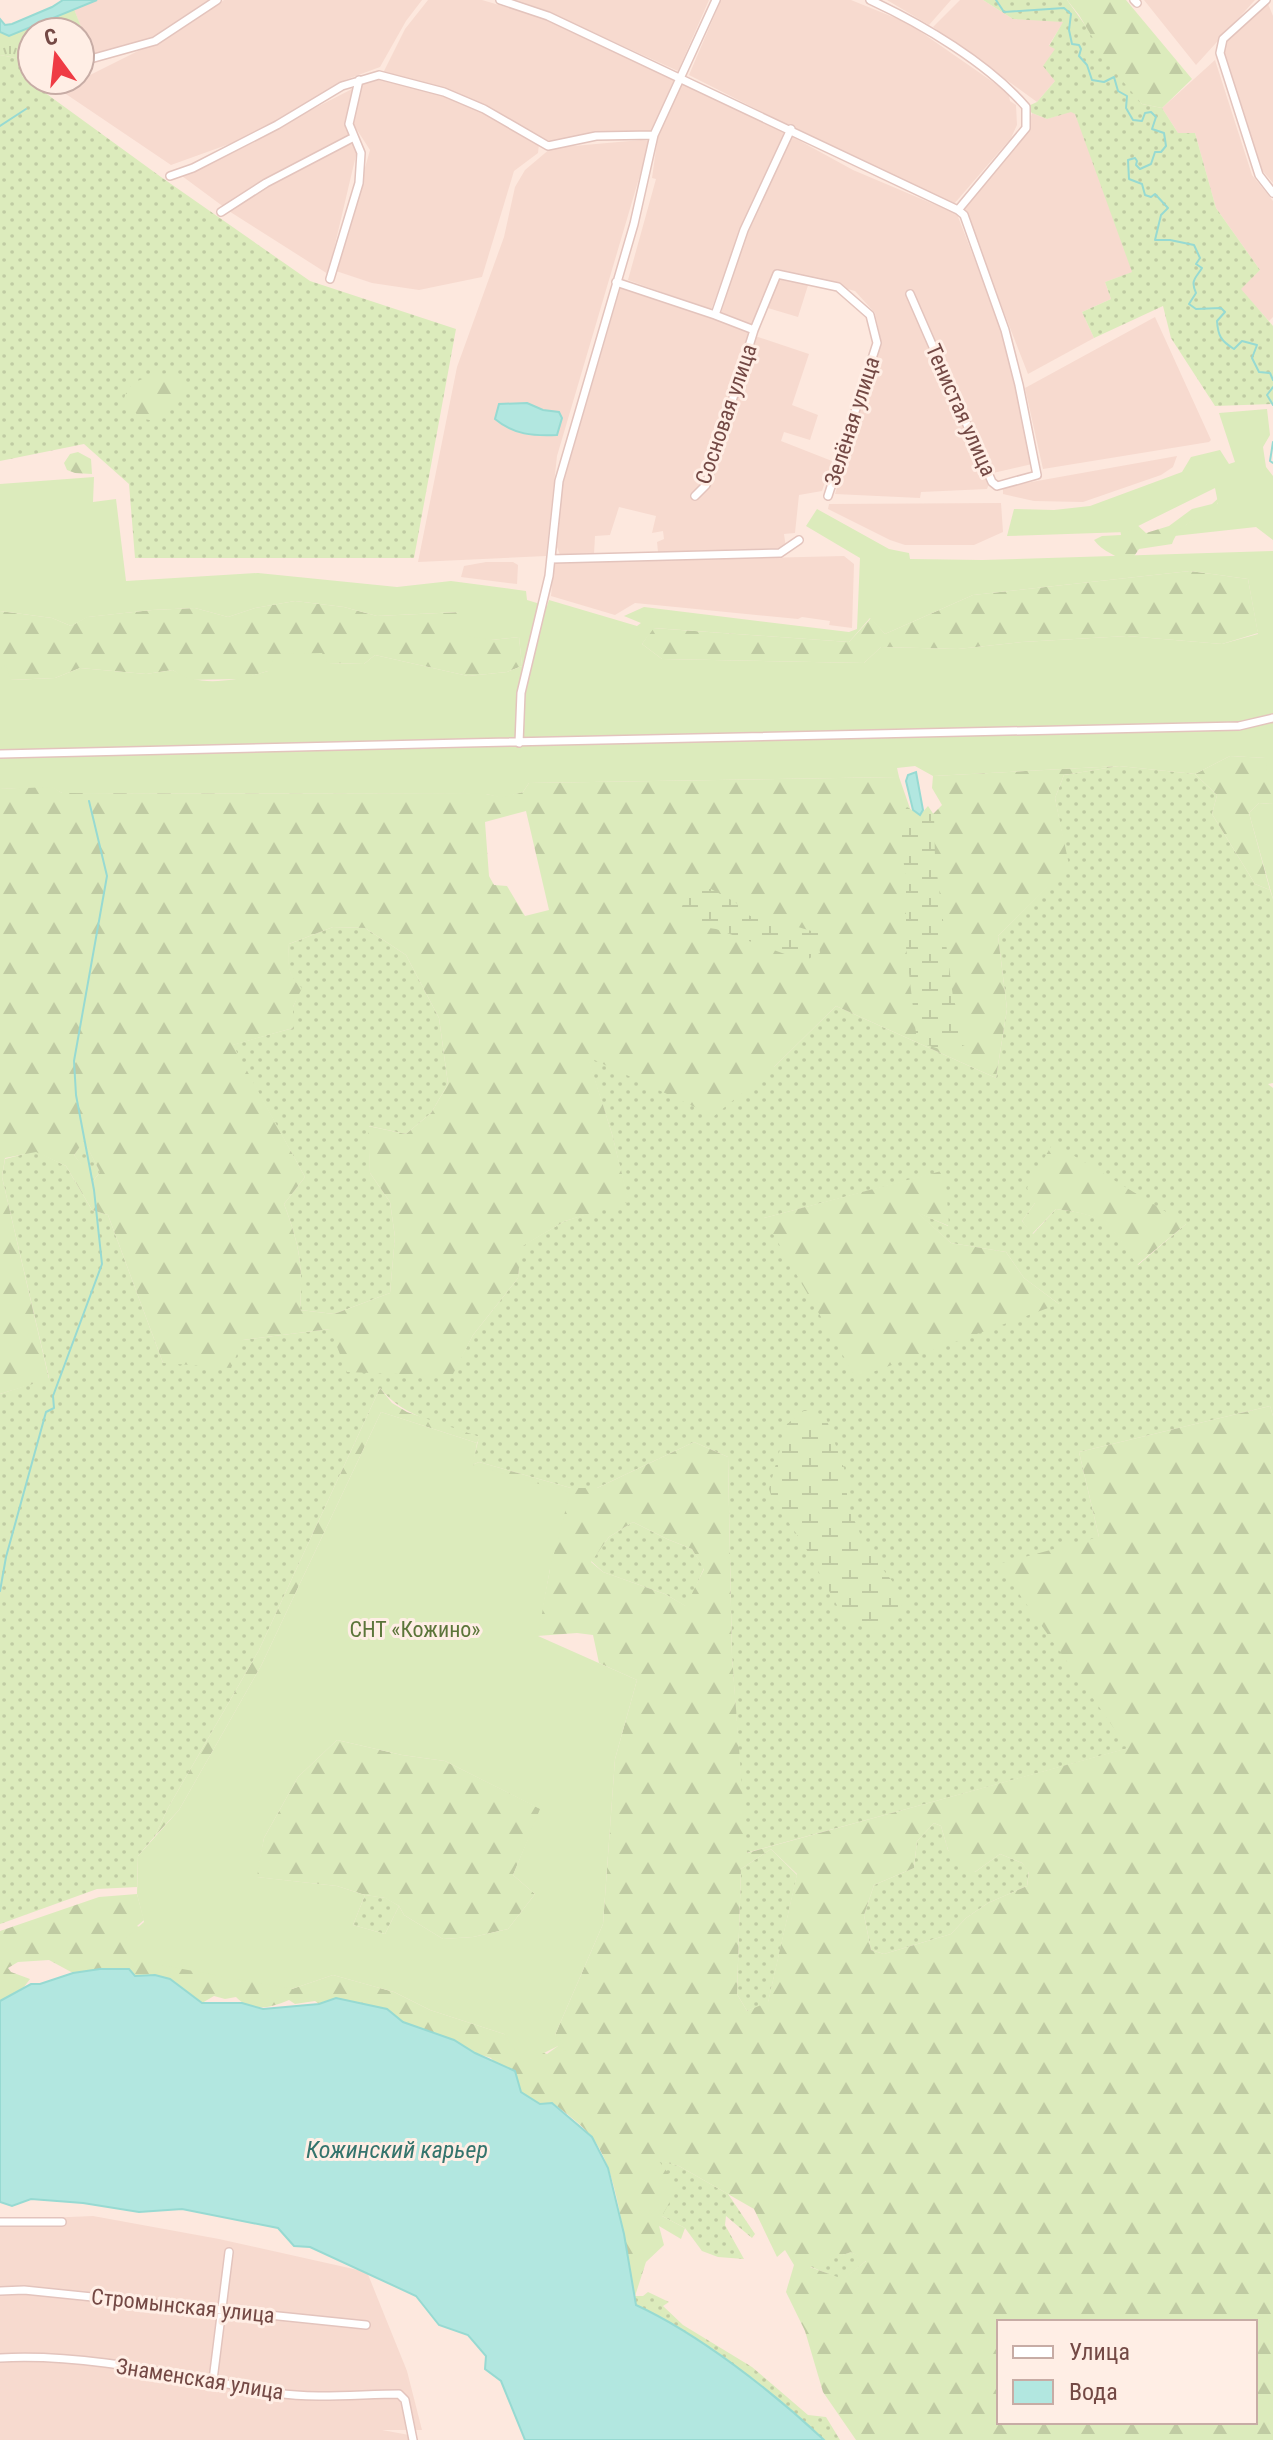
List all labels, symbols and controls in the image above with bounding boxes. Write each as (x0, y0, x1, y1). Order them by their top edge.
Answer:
north arrow (16, 16, 96, 96)
text: С (42, 23, 60, 51)
street label: Тенистая улица (921, 340, 1001, 480)
street label: Сосновая улица (690, 341, 762, 487)
street label: Зелёная улица (819, 353, 885, 489)
park label: СНТ «Кожино» (349, 1617, 481, 1642)
water label: Кожинский карьер (306, 2136, 488, 2164)
street label: Стромынская улица (90, 2284, 276, 2328)
legend (997, 2320, 1257, 2424)
text: Улица (1069, 2338, 1130, 2366)
street label: Знаменская улица (115, 2353, 285, 2405)
text: Вода (1069, 2378, 1118, 2406)

